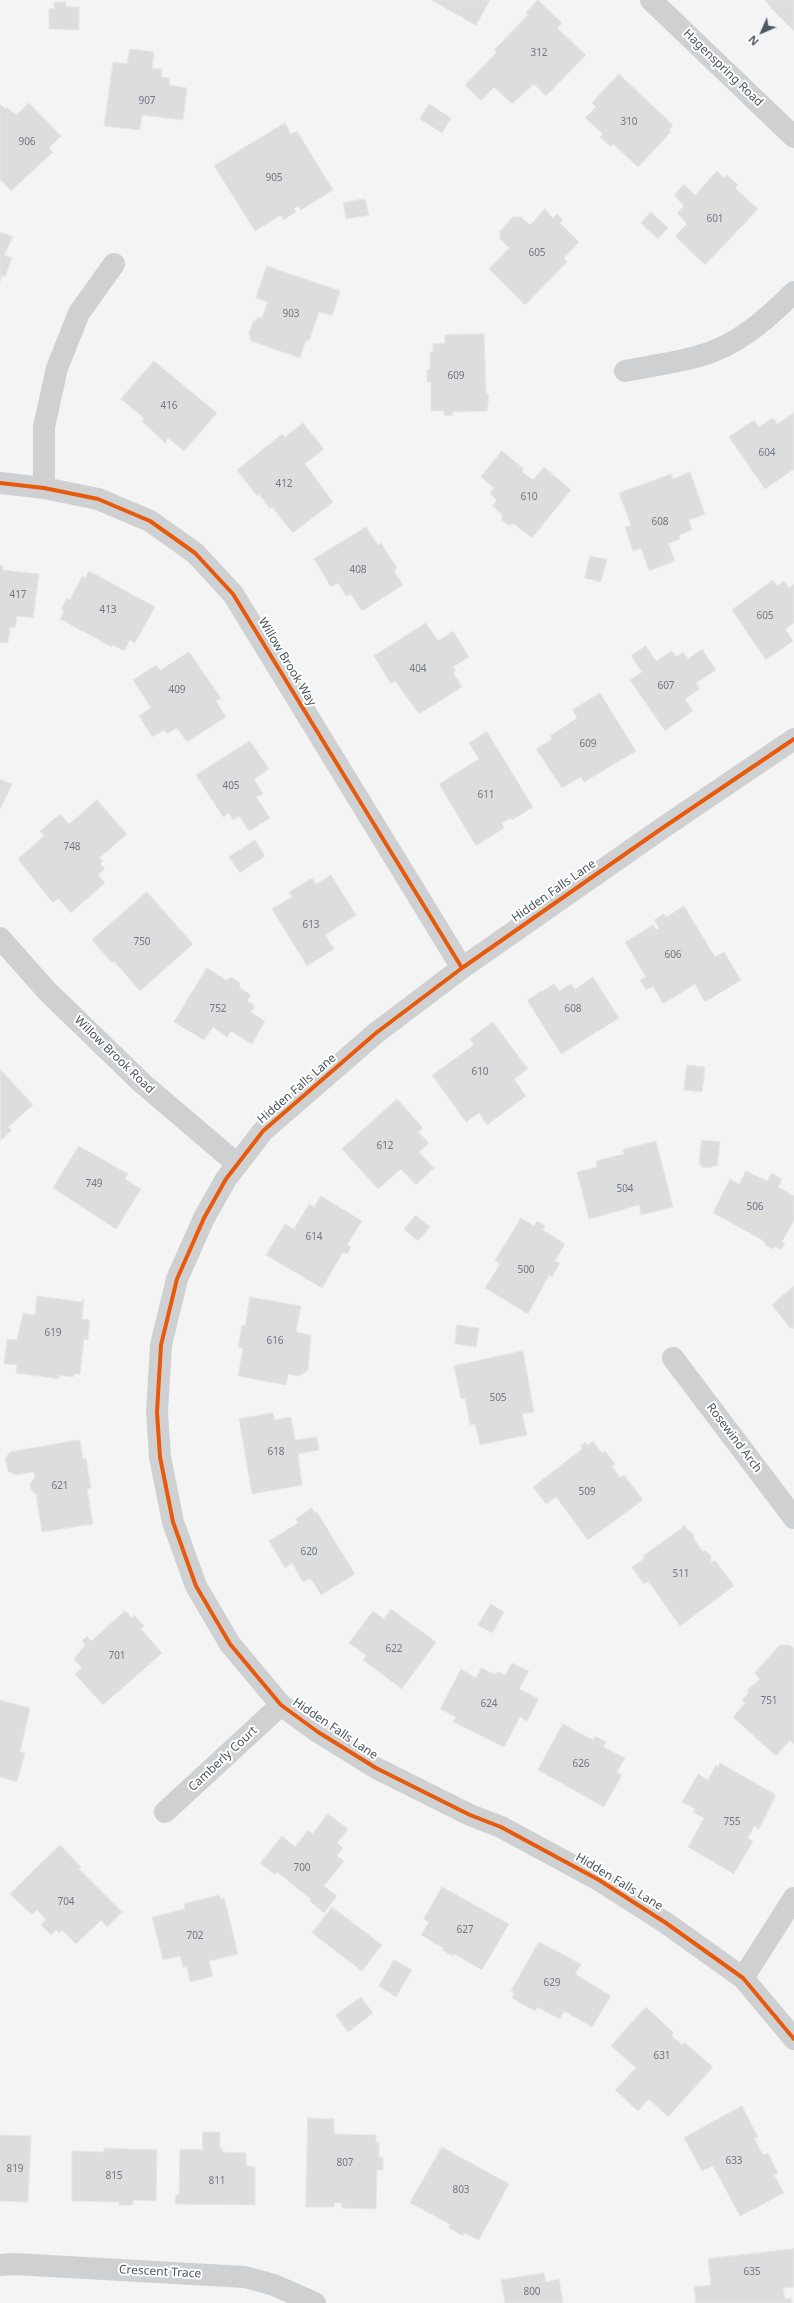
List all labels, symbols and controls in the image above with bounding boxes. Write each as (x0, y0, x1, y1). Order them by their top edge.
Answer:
north arrow (742, 12, 782, 52)
street label: Hagenspring Road (680, 26, 766, 110)
text: N (745, 32, 762, 49)
house number: 312 (530, 47, 548, 59)
house number: 907 (138, 95, 156, 107)
house number: 310 (620, 116, 638, 128)
house number: 906 (18, 136, 36, 148)
house number: 905 (265, 172, 283, 184)
house number: 601 (706, 213, 724, 225)
house number: 605 (528, 247, 546, 259)
house number: 903 (282, 308, 300, 320)
house number: 609 (447, 370, 465, 382)
house number: 416 (160, 400, 178, 412)
house number: 604 (758, 447, 776, 459)
house number: 412 (275, 478, 293, 490)
house number: 610 (520, 491, 538, 503)
house number: 608 (651, 516, 669, 528)
house number: 408 (349, 564, 367, 576)
house number: 417 (9, 589, 27, 601)
house number: 413 (99, 604, 117, 616)
house number: 605 (756, 610, 774, 622)
street label: Willow Brook Way (255, 615, 319, 709)
house number: 404 (409, 663, 427, 675)
house number: 607 (657, 680, 675, 692)
house number: 409 (168, 684, 186, 696)
house number: 609 (579, 738, 597, 750)
house number: 405 (222, 780, 240, 792)
house number: 611 (477, 789, 495, 801)
house number: 748 (63, 841, 81, 853)
street label: Hidden Falls Lane (509, 857, 599, 925)
house number: 613 (302, 919, 320, 931)
house number: 750 (133, 936, 151, 948)
house number: 606 (664, 949, 682, 961)
house number: 752 (209, 1003, 227, 1015)
house number: 608 (564, 1003, 582, 1015)
street label: Willow Brook Road (71, 1013, 157, 1097)
street label: Hidden Falls Lane (255, 1051, 339, 1127)
house number: 610 (471, 1066, 489, 1078)
house number: 612 (376, 1140, 394, 1152)
house number: 749 (85, 1178, 103, 1190)
house number: 504 (616, 1183, 634, 1195)
house number: 506 (746, 1201, 764, 1213)
house number: 614 (305, 1231, 323, 1243)
house number: 500 (517, 1264, 535, 1276)
house number: 619 (44, 1327, 62, 1339)
house number: 616 (266, 1335, 284, 1347)
house number: 505 (489, 1392, 507, 1404)
street label: Rosewind Arch (703, 1401, 765, 1475)
house number: 618 (267, 1446, 285, 1458)
house number: 621 (51, 1480, 69, 1492)
house number: 509 (578, 1486, 596, 1498)
house number: 620 (300, 1546, 318, 1558)
house number: 511 (672, 1568, 690, 1580)
house number: 622 (385, 1643, 403, 1655)
house number: 701 (108, 1650, 126, 1662)
street label: Hidden Falls Lane (290, 1695, 380, 1763)
house number: 751 (760, 1695, 778, 1707)
house number: 624 (480, 1698, 498, 1710)
street label: Camberly Court (186, 1724, 260, 1794)
house number: 626 (572, 1758, 590, 1770)
house number: 755 (723, 1816, 741, 1828)
street label: Hidden Falls Lane (573, 1850, 665, 1914)
house number: 700 (293, 1862, 311, 1874)
house number: 704 (57, 1896, 75, 1908)
house number: 627 (456, 1924, 474, 1936)
house number: 702 (186, 1930, 204, 1942)
house number: 629 (543, 1977, 561, 1989)
house number: 631 (653, 2050, 671, 2062)
house number: 633 (725, 2155, 743, 2167)
house number: 807 (336, 2157, 354, 2169)
house number: 819 (6, 2163, 24, 2175)
house number: 815 (105, 2170, 123, 2182)
house number: 811 (208, 2175, 226, 2187)
house number: 803 (452, 2184, 470, 2196)
street label: Crescent Trace (119, 2263, 201, 2281)
house number: 635 (743, 2266, 761, 2278)
house number: 800 (523, 2286, 541, 2298)

